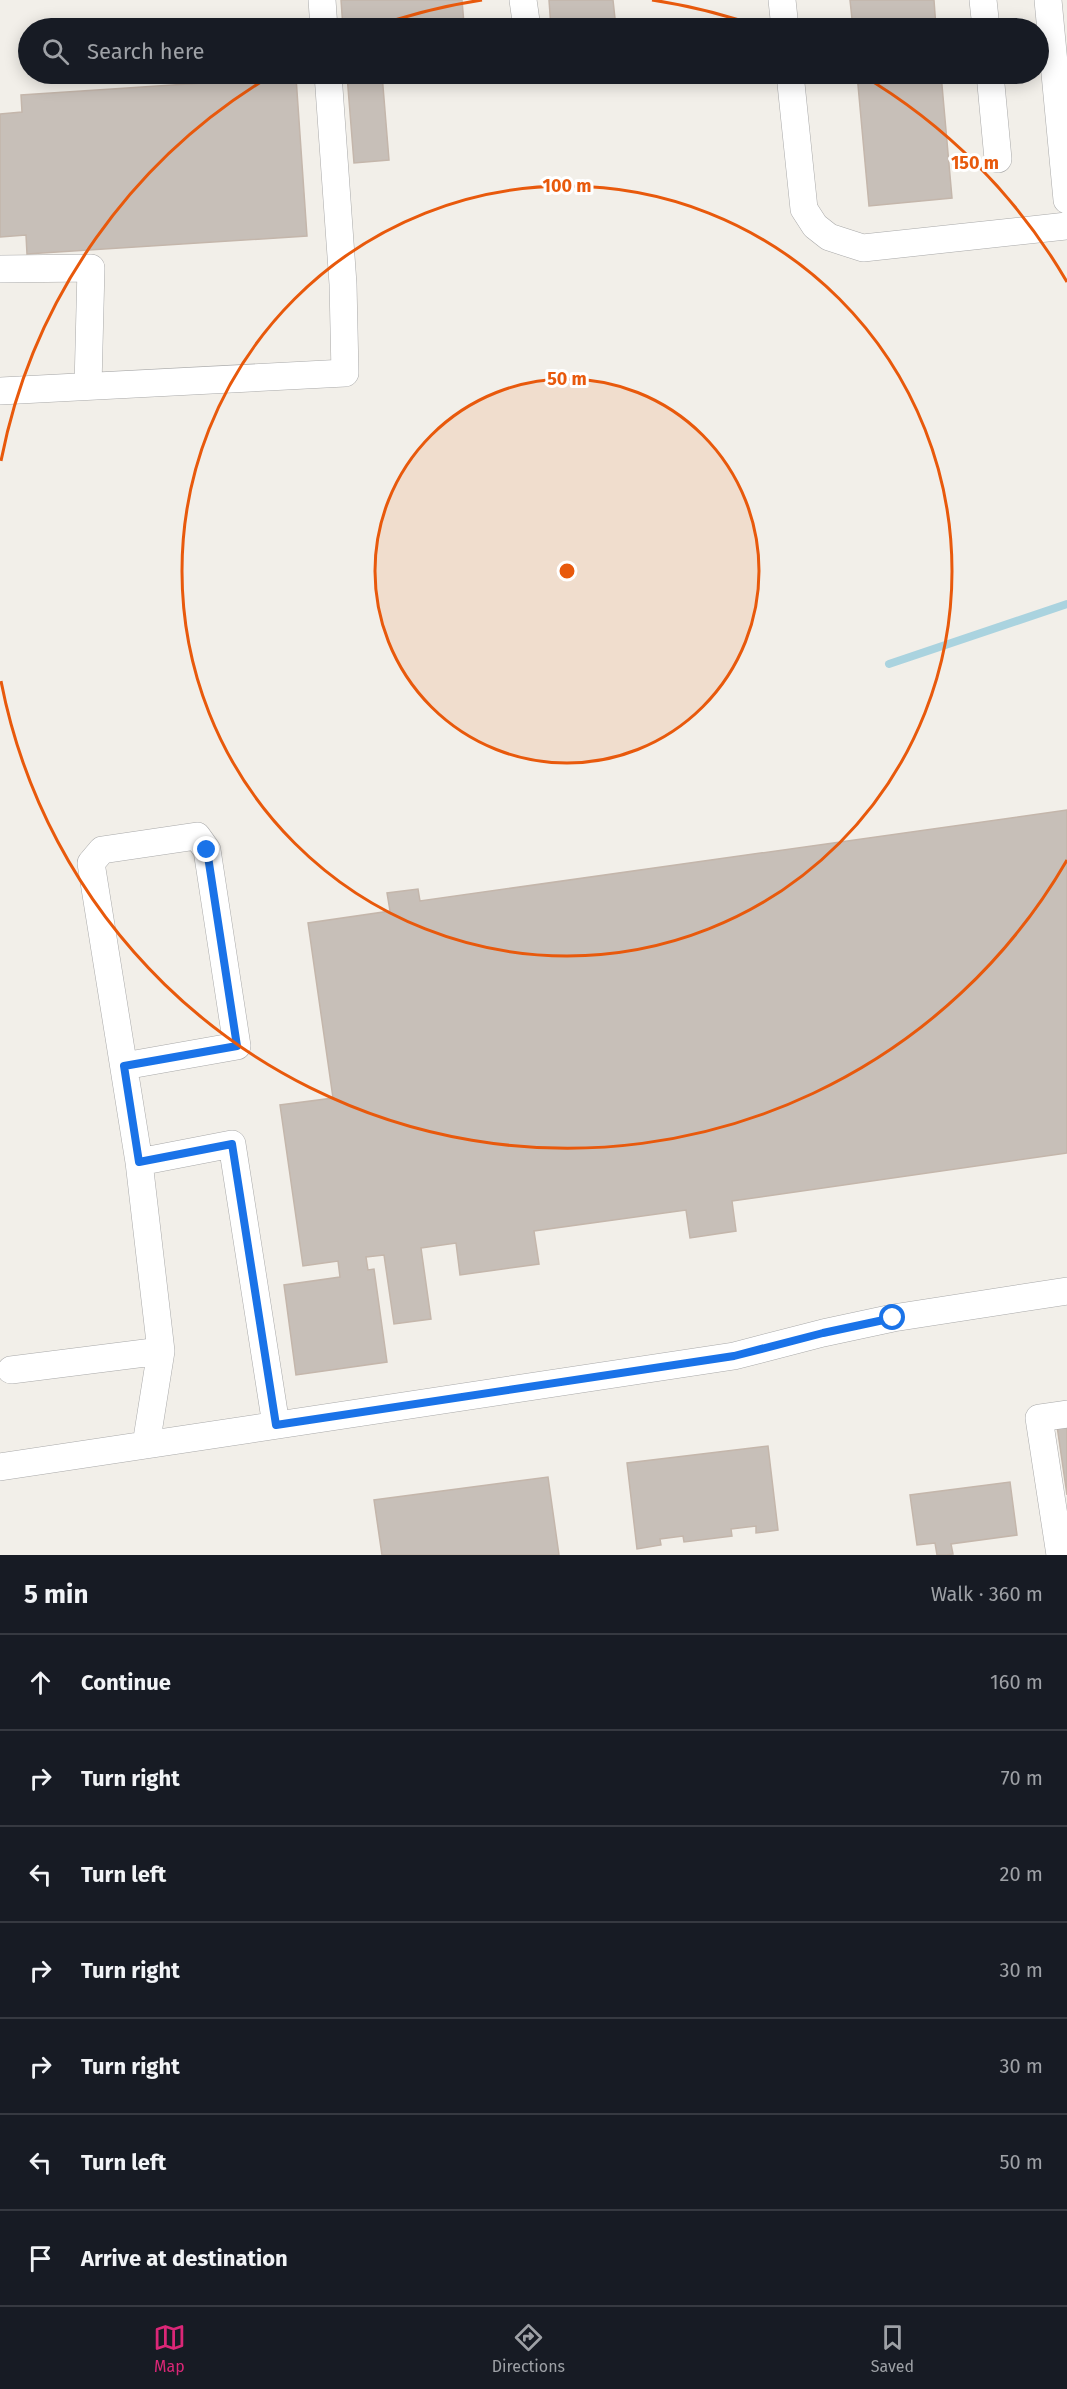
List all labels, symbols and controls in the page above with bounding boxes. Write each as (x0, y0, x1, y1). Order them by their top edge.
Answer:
search box (18, 18, 1049, 84)
icon: search (39, 35, 72, 68)
text: Search here (87, 38, 205, 65)
text: 150 m (951, 152, 999, 174)
text: 100 m (543, 175, 591, 197)
text: 50 m (547, 368, 587, 390)
centre of rings (557, 561, 577, 581)
route end (193, 836, 219, 862)
route start (879, 1304, 905, 1330)
text: 5 min (24, 1579, 88, 1610)
text: Walk · 360 m (931, 1582, 1043, 1606)
icon: ahead (24, 1666, 57, 1699)
text: Continue (81, 1669, 171, 1696)
text: 160 m (990, 1670, 1043, 1694)
icon: right (24, 1762, 57, 1795)
text: Turn right (81, 1765, 180, 1792)
text: 70 m (1001, 1766, 1043, 1790)
icon: left (24, 1858, 57, 1891)
text: Turn left (81, 1861, 166, 1888)
text: 20 m (1000, 1862, 1043, 1886)
icon: right (24, 1954, 57, 1987)
text: Turn right (81, 1957, 180, 1984)
text: 30 m (999, 1958, 1043, 1982)
icon: right (24, 2050, 57, 2083)
text: Turn right (81, 2053, 180, 2080)
text: 30 m (999, 2054, 1043, 2078)
icon: left (24, 2146, 57, 2179)
text: Turn left (81, 2149, 166, 2176)
text: 50 m (999, 2150, 1043, 2174)
icon: arrive (24, 2242, 57, 2275)
text: Arrive at destination (81, 2245, 288, 2272)
tab: Map (153, 2321, 186, 2376)
tab: Directions (492, 2321, 565, 2376)
tab: Saved (871, 2321, 914, 2376)

